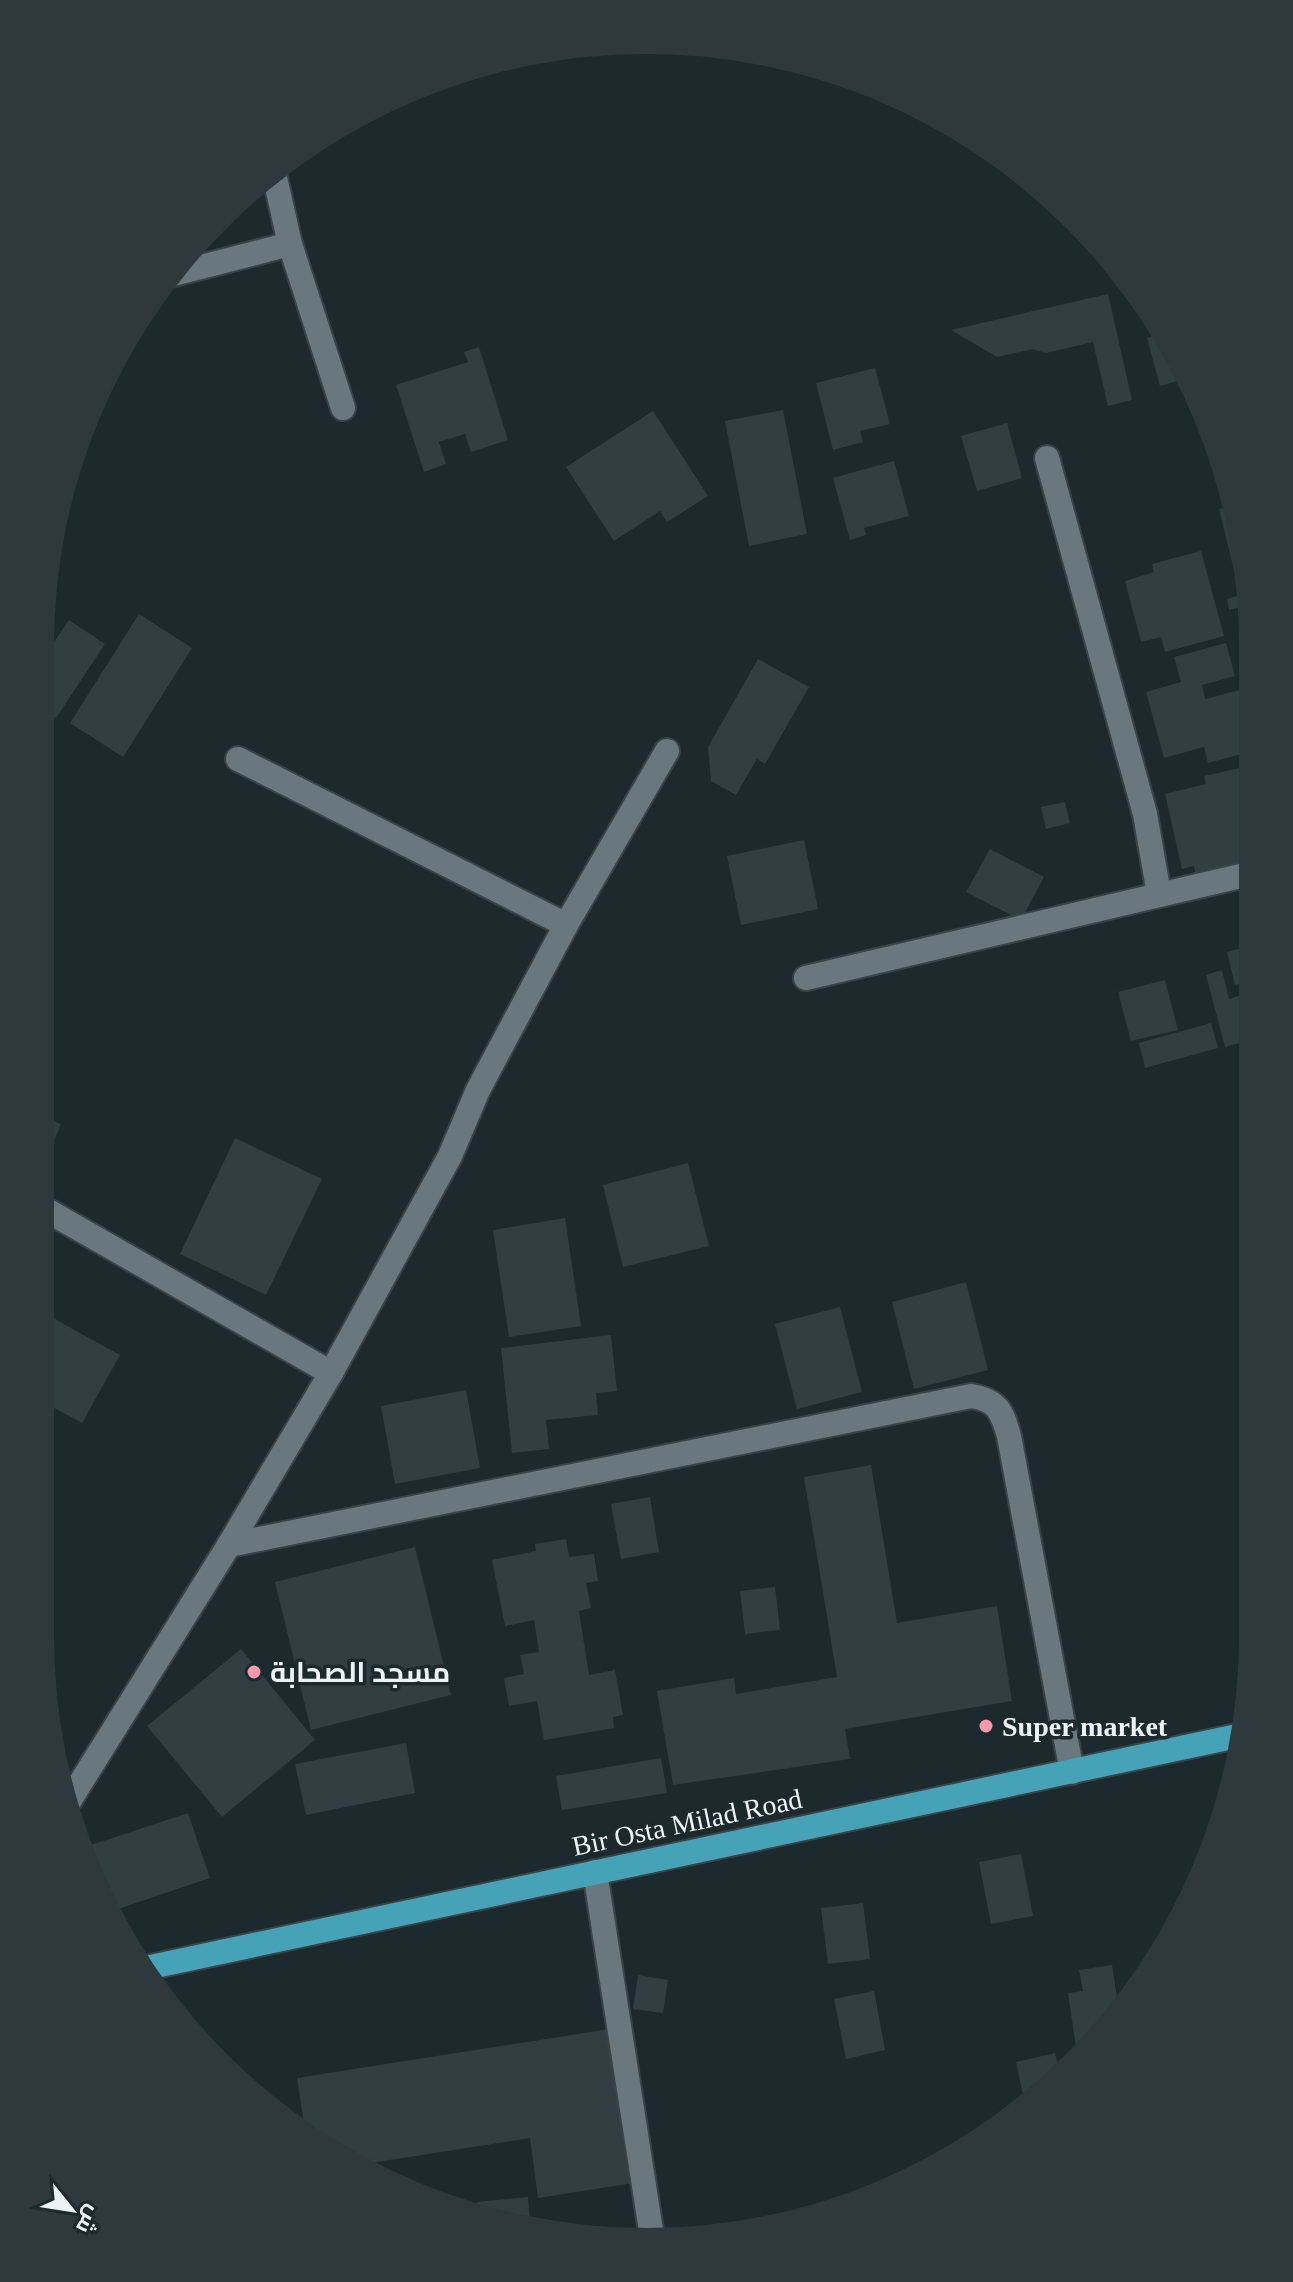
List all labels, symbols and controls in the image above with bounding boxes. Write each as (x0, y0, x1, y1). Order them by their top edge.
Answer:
place label: مسجد الصحابة (270, 1657, 450, 1688)
marker: مسجد الصحابة (245, 1663, 263, 1681)
place label: Super market (1002, 1711, 1168, 1742)
marker: Super market (977, 1717, 995, 1735)
street label: Bir Osta Milad Road (569, 1783, 805, 1862)
north arrow (32, 2170, 112, 2250)
text: ش (70, 2201, 107, 2238)

